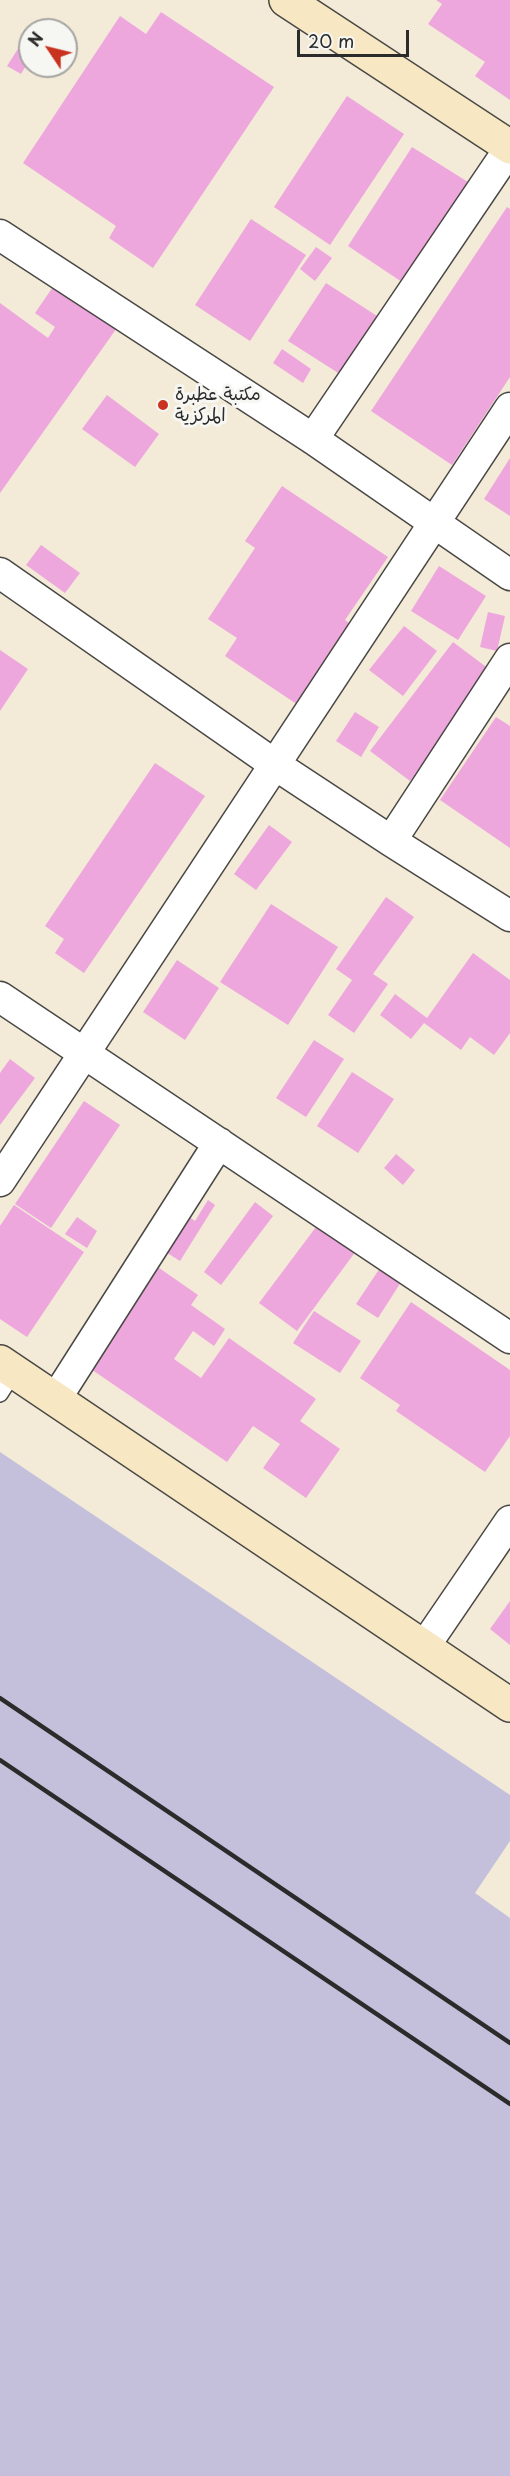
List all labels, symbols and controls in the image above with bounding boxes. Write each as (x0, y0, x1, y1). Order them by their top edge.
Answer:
north arrow (18, 18, 78, 78)
scale bar (300, 18, 412, 56)
text: N (21, 27, 48, 51)
text: 20 m (308, 27, 354, 54)
place label: مكتبة عطبرة المركزية (175, 384, 261, 426)
marker: مكتبة عطبرة المركزية (156, 398, 170, 412)

